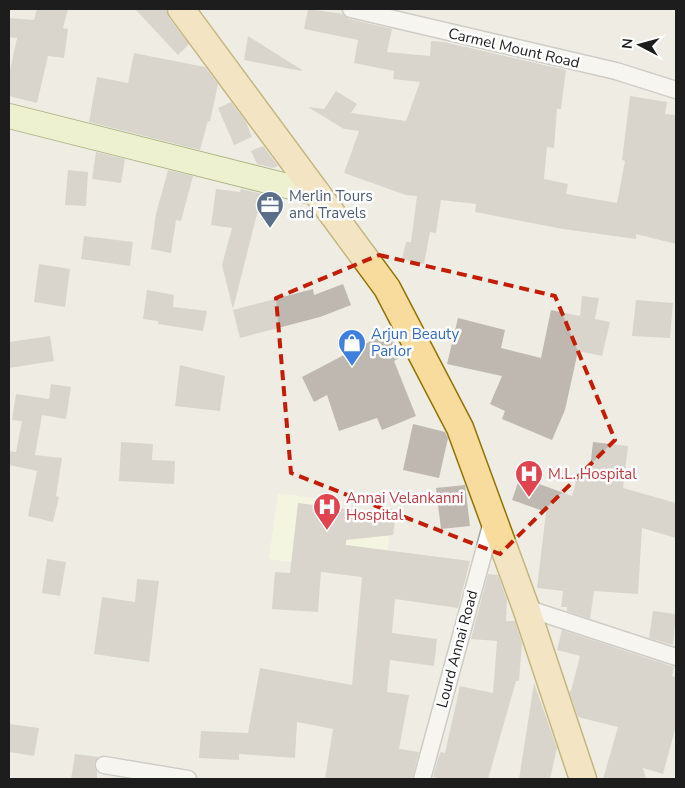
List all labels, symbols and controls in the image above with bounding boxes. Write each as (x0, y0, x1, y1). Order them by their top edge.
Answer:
north arrow (615, 20, 665, 70)
street label: Carmel Mount Road (446, 23, 582, 73)
text: N (618, 37, 638, 50)
place label: Merlin Tours and Travels (289, 186, 373, 223)
office icon: Merlin Tours and Travels (255, 190, 285, 229)
place label: Arjun Beauty Parlor (371, 324, 459, 361)
shop icon: Arjun Beauty Parlor (337, 328, 367, 367)
hospital icon: M.L. Hospital (514, 459, 544, 498)
place label: M.L. Hospital (548, 464, 637, 484)
place label: Annai Velankanni Hospital (346, 488, 464, 525)
hospital icon: Annai Velankanni Hospital (312, 492, 342, 531)
street label: Lourd Annai Road (432, 588, 482, 710)

